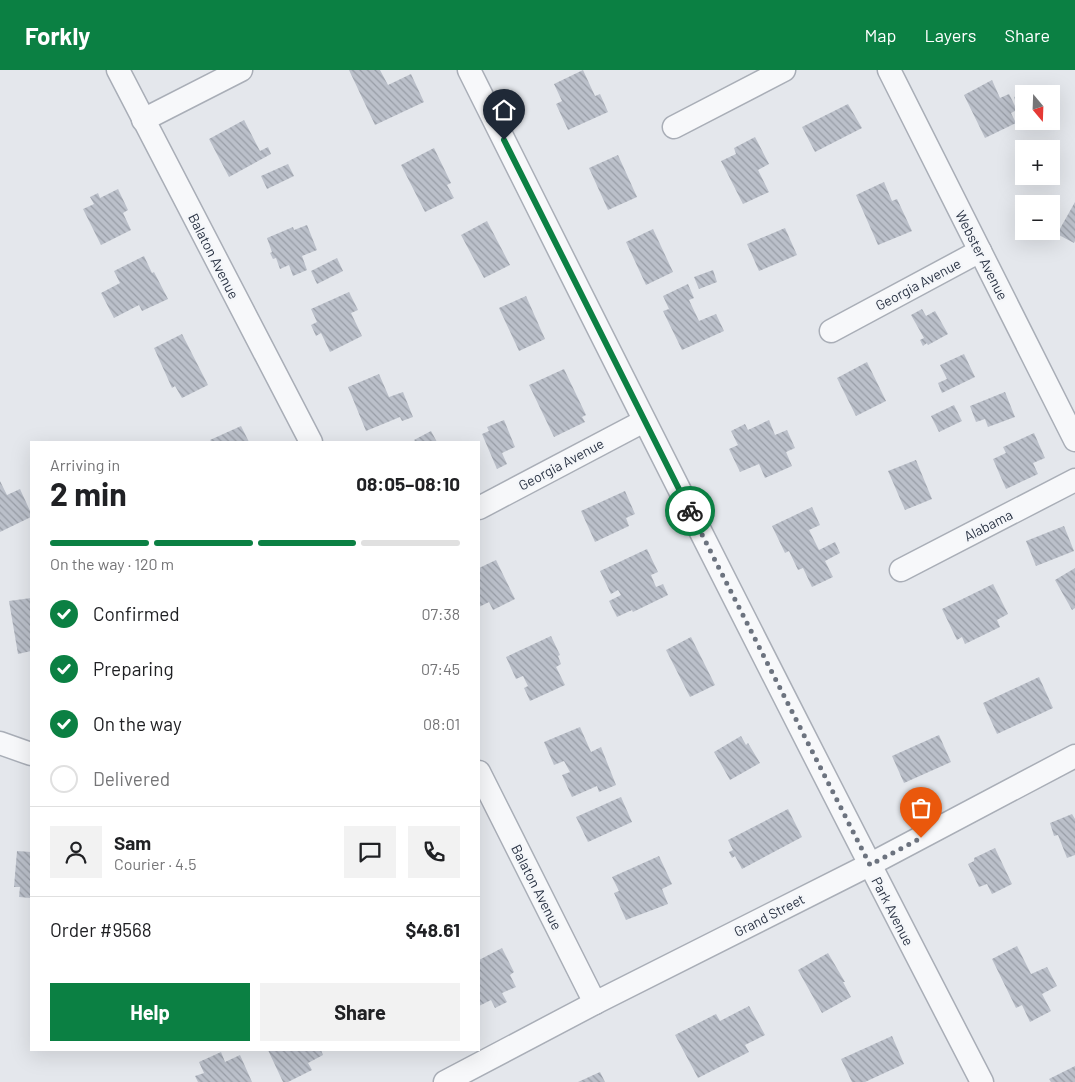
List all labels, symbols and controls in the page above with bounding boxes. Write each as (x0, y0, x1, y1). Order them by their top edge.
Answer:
text: Forkly (25, 21, 90, 50)
text: Map (864, 24, 896, 46)
text: Layers (924, 24, 977, 46)
text: Share (1005, 24, 1050, 46)
north arrow (1015, 85, 1060, 130)
map controls (1015, 85, 1060, 240)
pin (483, 89, 525, 140)
icon: home (490, 96, 518, 124)
button: + (1015, 140, 1060, 185)
button: − (1015, 195, 1060, 240)
street label: Webster Avenue (952, 207, 1012, 303)
street label: Balaton Avenue (185, 210, 243, 302)
street label: Georgia Avenue (872, 254, 964, 314)
street label: Georgia Avenue (515, 434, 607, 494)
text: Arriving in (50, 455, 120, 474)
text: 08:05–08:10 (356, 472, 460, 495)
text: 2 min (50, 474, 127, 512)
courier (665, 486, 715, 536)
icon: bike (676, 497, 704, 525)
street label: Alabama (961, 506, 1015, 544)
text: On the way · 120 m (50, 554, 174, 573)
icon: check (50, 600, 78, 628)
text: Confirmed (93, 602, 180, 625)
text: 07:38 (421, 604, 460, 623)
icon: check (50, 655, 78, 683)
text: Preparing (93, 657, 174, 680)
text: 07:45 (421, 659, 460, 678)
icon: check (50, 710, 78, 738)
text: On the way (93, 712, 182, 735)
text: 08:01 (423, 714, 460, 733)
text: Delivered (93, 767, 170, 790)
pin (900, 787, 942, 838)
icon: bag (907, 794, 935, 822)
button: person (50, 826, 102, 878)
button: chat (344, 826, 396, 878)
button: phone (408, 826, 460, 878)
text: Sam (114, 831, 151, 854)
street label: Balaton Avenue (508, 841, 566, 933)
text: Courier · 4.5 (114, 854, 197, 873)
street label: Park Avenue (868, 874, 918, 948)
street label: Grand Street (731, 890, 807, 940)
text: Order #9568 (50, 918, 152, 941)
text: $48.61 (405, 918, 460, 941)
button: Help (50, 983, 250, 1041)
button: Share (260, 983, 460, 1041)

